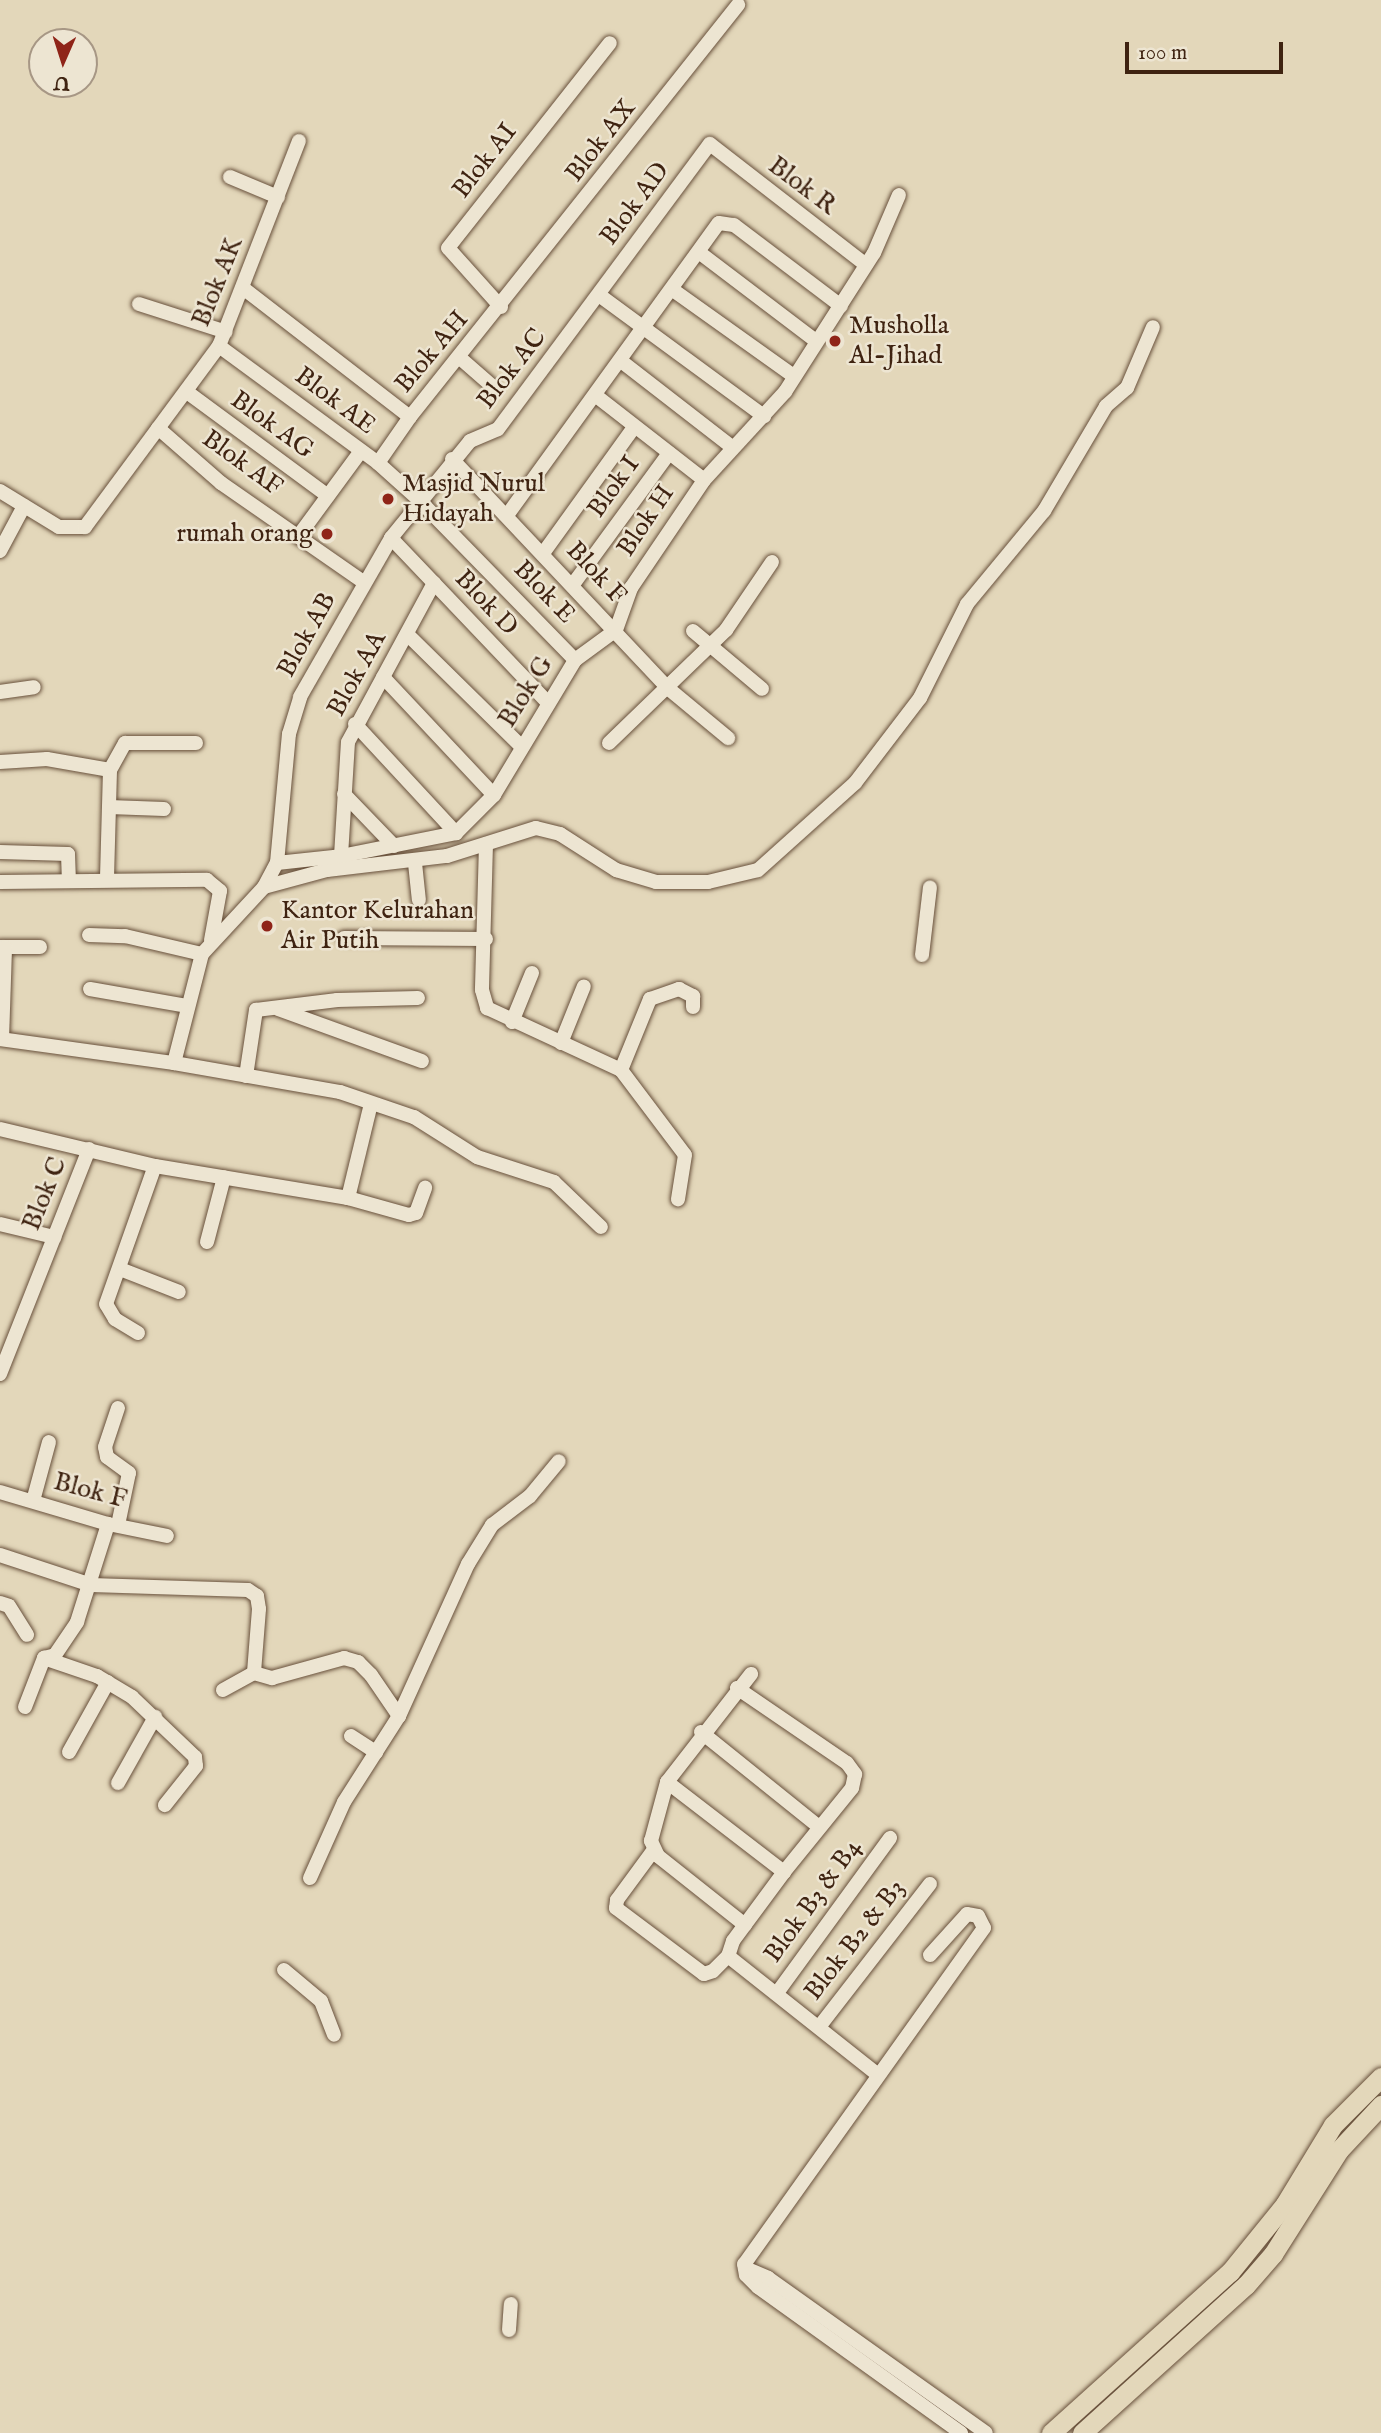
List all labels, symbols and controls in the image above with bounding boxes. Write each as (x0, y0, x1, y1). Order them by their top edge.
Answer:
north arrow (28, 28, 98, 98)
scale bar (1129, 28, 1286, 72)
text: 100 m (1138, 40, 1187, 67)
text: U (53, 70, 71, 94)
street label: Blok AX (559, 93, 643, 189)
street label: Blok AI (446, 117, 524, 205)
street label: Blok R (762, 150, 842, 222)
street label: Blok AD (594, 156, 676, 252)
street label: Blok AK (186, 233, 250, 331)
street label: Blok AH (389, 305, 475, 399)
place label: Musholla Al-Jihad (849, 310, 949, 372)
street label: Blok AC (471, 323, 553, 415)
marker: Musholla Al-Jihad (827, 333, 843, 349)
street label: Blok AE (288, 360, 382, 442)
street label: Blok AG (224, 384, 320, 466)
street label: Blok AF (196, 423, 288, 503)
street label: Blok I (581, 450, 647, 524)
place label: Masjid Nurul Hidayah (402, 468, 545, 530)
street label: Blok H (611, 479, 681, 563)
marker: Masjid Nurul Hidayah (380, 491, 396, 507)
place label: rumah orang (176, 518, 313, 550)
marker: rumah orang (319, 526, 335, 542)
street label: Blok F (559, 535, 633, 611)
street label: Blok E (506, 554, 582, 630)
street label: Blok D (448, 564, 524, 642)
street label: Blok AB (271, 587, 343, 683)
street label: Blok AA (321, 626, 393, 722)
street label: Blok G (492, 651, 560, 733)
place label: Kantor Kelurahan Air Putih (281, 895, 474, 956)
marker: Kantor Kelurahan Air Putih (259, 918, 275, 934)
street label: Blok C (16, 1153, 74, 1235)
street label: Blok F (50, 1466, 130, 1516)
street label: Blok B3 & B4 (758, 1833, 868, 1969)
street label: Blok B2 & B3 (798, 1873, 912, 2007)

